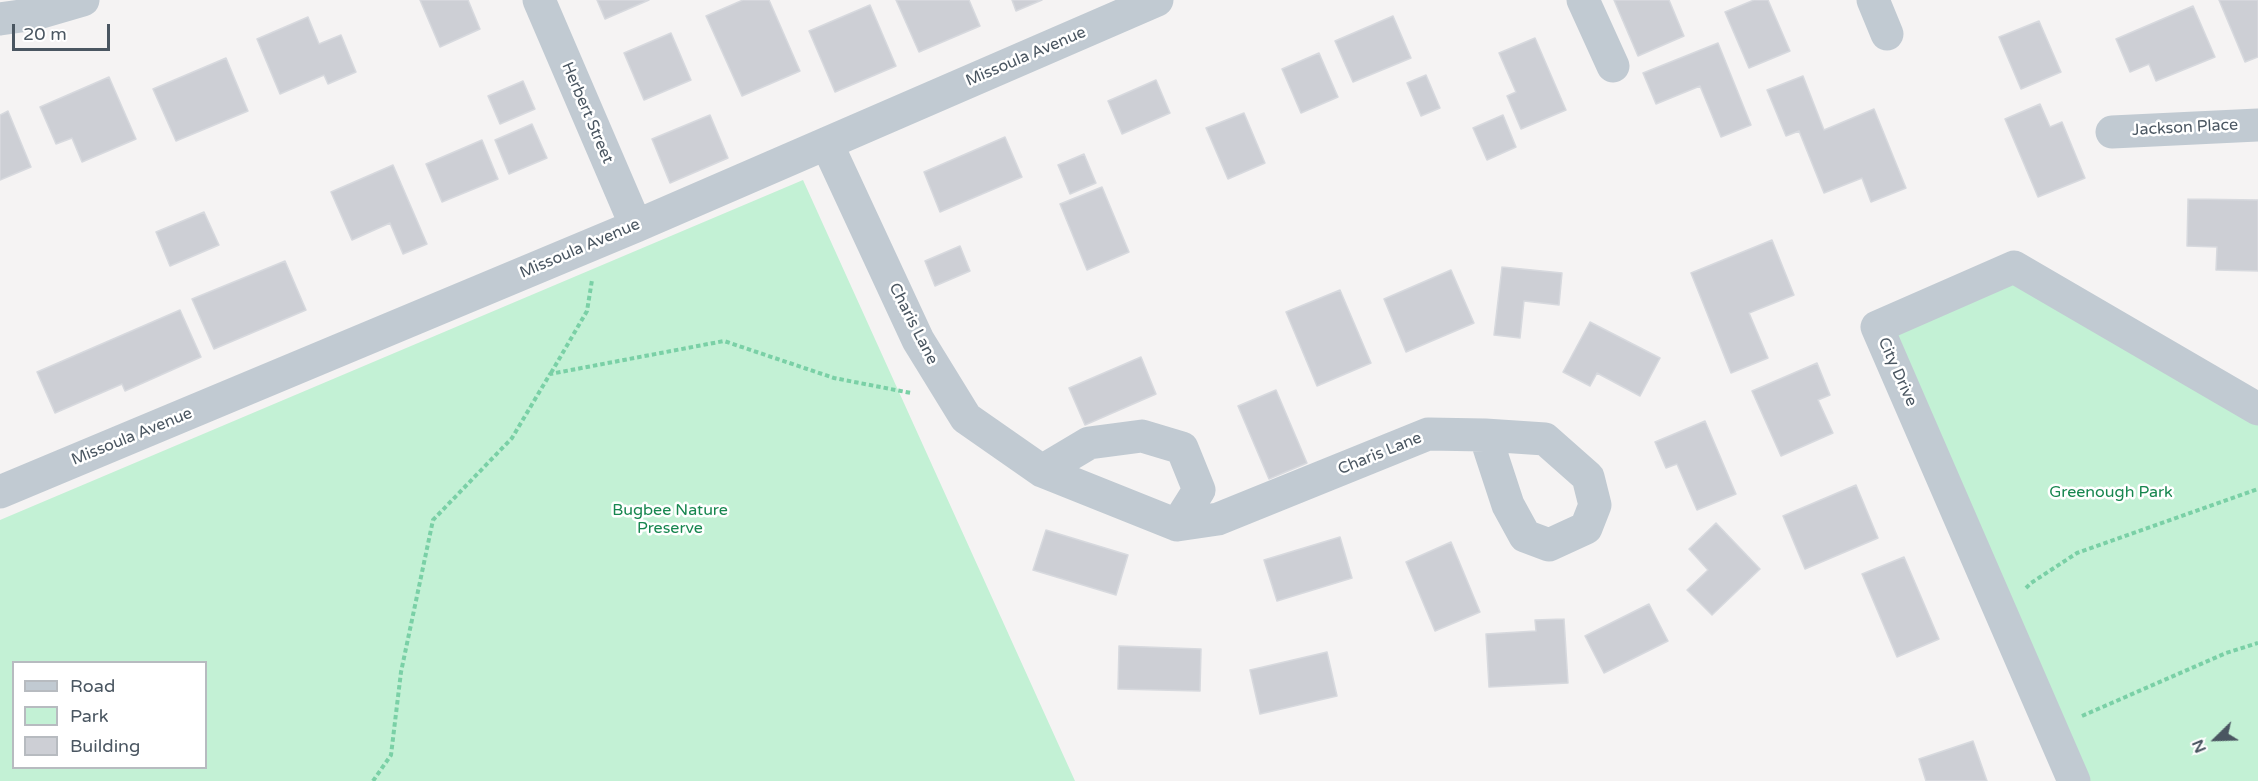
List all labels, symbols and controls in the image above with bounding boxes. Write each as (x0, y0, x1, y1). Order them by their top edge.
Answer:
scale bar (15, 12, 112, 50)
text: 20 m (23, 23, 67, 45)
street label: Missoula Avenue (963, 23, 1089, 91)
street label: Herbert Street (557, 59, 617, 167)
street label: Jackson Place (2132, 116, 2238, 140)
street label: Missoula Avenue (517, 215, 643, 283)
street label: Charis Lane (884, 280, 942, 368)
street label: City Drive (1873, 335, 1921, 409)
street label: Missoula Avenue (69, 404, 195, 470)
street label: Charis Lane (1335, 428, 1425, 480)
park label: Greenough Park (2049, 483, 2173, 503)
park label: Bugbee Nature Preserve (612, 501, 728, 539)
legend (12, 661, 207, 769)
text: Road (70, 675, 115, 697)
text: Park (70, 705, 108, 727)
north arrow (2186, 709, 2246, 769)
text: Building (70, 735, 140, 757)
text: N (2188, 736, 2211, 756)

